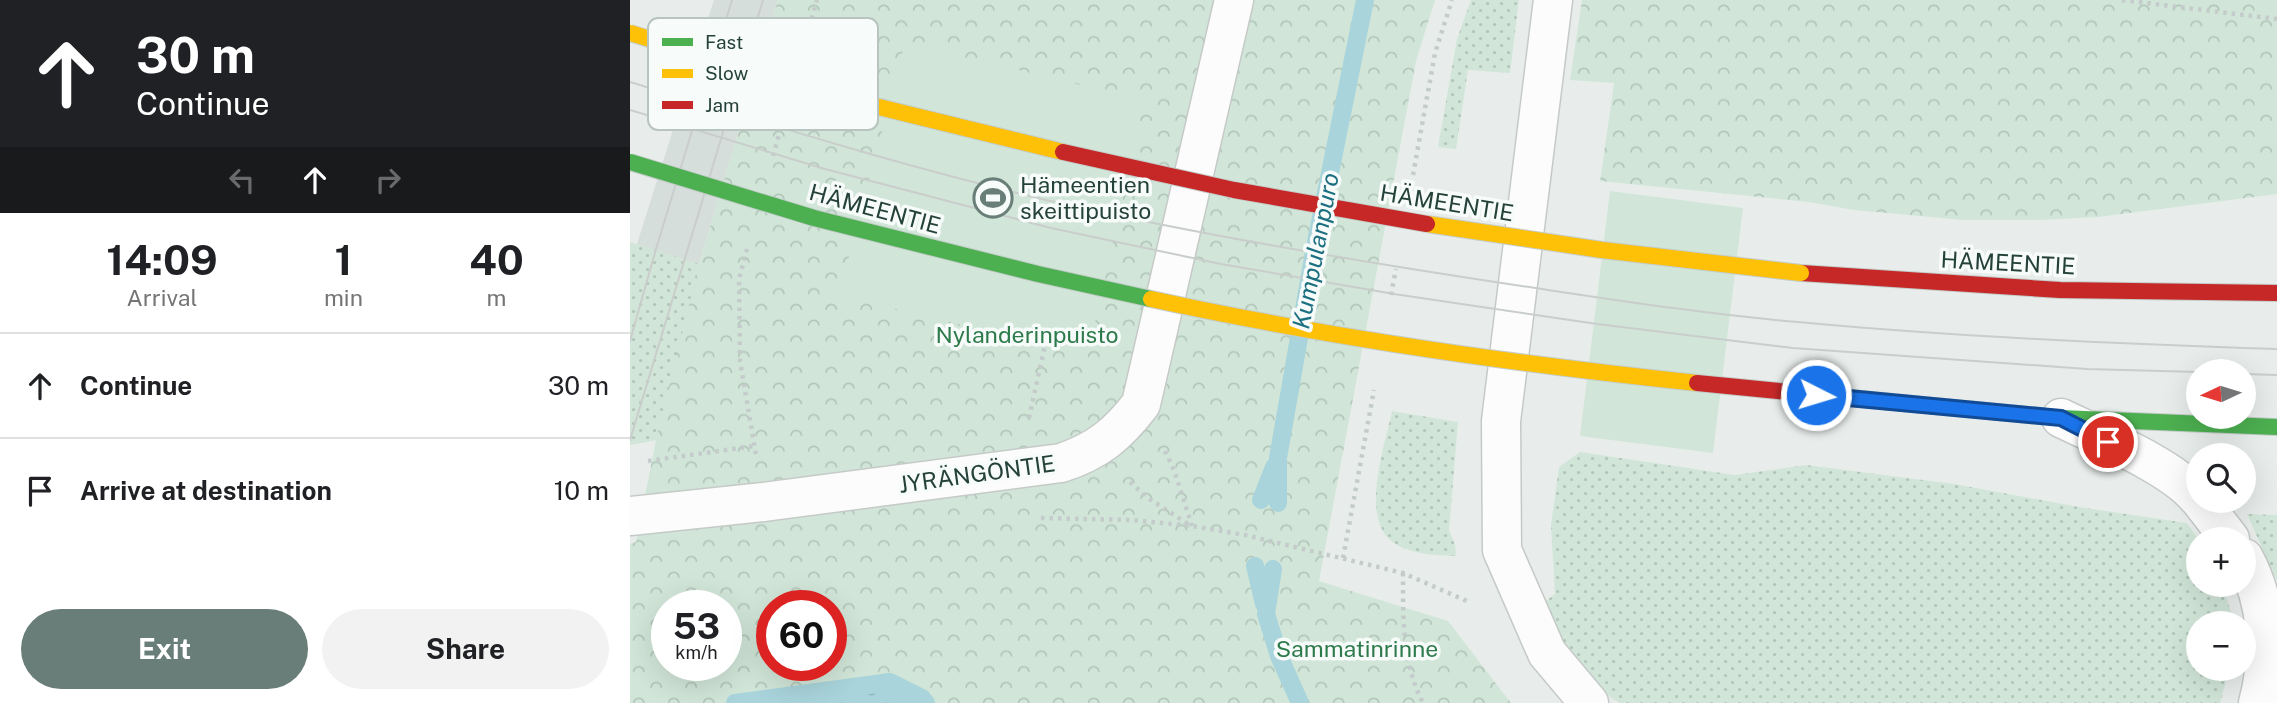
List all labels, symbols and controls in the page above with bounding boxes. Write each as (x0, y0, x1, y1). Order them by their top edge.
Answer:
legend (648, 18, 878, 130)
text: 30 m (136, 26, 255, 84)
icon: ahead (21, 28, 112, 119)
text: Fast (705, 31, 743, 53)
text: Slow (705, 62, 749, 84)
text: Continue (136, 85, 270, 122)
text: Jam (705, 94, 739, 116)
icon: left (223, 161, 261, 199)
icon: ahead (296, 161, 334, 199)
icon: right (369, 161, 407, 199)
water label: Kumpulanpuro (1286, 170, 1344, 331)
place label: Hämeentien skeittipuisto (1020, 171, 1151, 224)
sports icon: Hämeentien skeittipuisto (972, 177, 1014, 219)
street label: HÄMEENTIE (806, 178, 944, 239)
street label: HÄMEENTIE (1378, 179, 1516, 226)
text: 14:09 (106, 235, 218, 284)
text: 1 (334, 235, 352, 284)
text: 40 (469, 235, 524, 284)
street label: HÄMEENTIE (1940, 245, 2076, 280)
text: Arrival (126, 284, 197, 311)
text: min (324, 284, 363, 311)
text: m (487, 284, 506, 311)
park label: Nylanderinpuisto (935, 321, 1119, 348)
position arrow (1779, 358, 1853, 432)
north arrow (2186, 359, 2256, 429)
map controls (2186, 359, 2256, 681)
icon: ahead (21, 367, 59, 405)
text: Continue (80, 370, 192, 401)
text: 30 m (548, 370, 609, 401)
pin (2078, 412, 2138, 472)
icon: arrive (2089, 423, 2127, 461)
button: search (2186, 443, 2256, 513)
street label: JYRÄNGÖNTIE (897, 449, 1057, 498)
icon: arrive (21, 472, 59, 510)
text: Arrive at destination (80, 475, 332, 506)
text: 10 m (554, 475, 609, 506)
button: + (2186, 527, 2256, 597)
speed limit sign: 60 (756, 590, 847, 681)
text: 53 (673, 606, 720, 647)
button: Exit (21, 609, 308, 689)
button: Share (322, 609, 609, 689)
button: − (2186, 611, 2256, 681)
park label: Sammatinrinne (1276, 635, 1438, 662)
text: km/h (675, 642, 718, 663)

